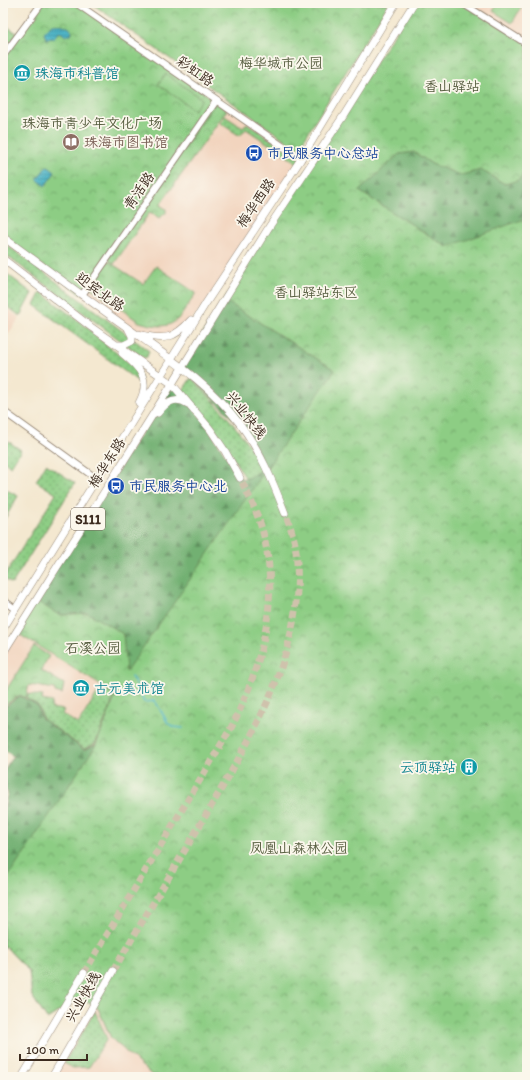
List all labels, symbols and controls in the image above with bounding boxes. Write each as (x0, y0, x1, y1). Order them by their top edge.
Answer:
street label: 彩虹路 (173, 52, 217, 90)
park label: 梅华城市公园 (239, 55, 323, 72)
museum icon: 珠海市科普馆 (12, 63, 32, 83)
place label: 珠海市科普馆 (35, 65, 119, 82)
park label: 香山驿站 (424, 78, 480, 95)
park label: 珠海市青少年文化广场 (22, 115, 162, 132)
library icon: 珠海市图书馆 (61, 132, 81, 152)
place label: 珠海市图书馆 (84, 134, 168, 151)
bus stop icon: 市民服务中心总站 (244, 143, 264, 163)
place label: 市民服务中心总站 (267, 145, 379, 162)
street label: 青活路 (120, 169, 158, 213)
street label: 梅华西路 (233, 175, 279, 231)
street label: 迎宾北路 (72, 269, 128, 315)
park label: 香山驿站东区 (274, 284, 358, 301)
street label: 兴业快线 (222, 388, 270, 442)
street label: 梅华东路 (85, 435, 129, 491)
bus stop icon: 市民服务中心北 (106, 476, 126, 496)
place label: 市民服务中心北 (129, 478, 227, 495)
road number: S111 (71, 508, 105, 530)
park label: 石溪公园 (65, 640, 121, 657)
museum icon: 古元美术馆 (71, 678, 91, 698)
place label: 古元美术馆 (94, 680, 164, 697)
building icon: 云顶驿站 (459, 757, 479, 777)
place label: 云顶驿站 (400, 759, 456, 776)
park label: 凤凰山森林公园 (250, 840, 348, 857)
street label: 兴业快线 (62, 969, 104, 1025)
scale bar (20, 1036, 87, 1062)
text: 100 m (26, 1043, 59, 1057)

